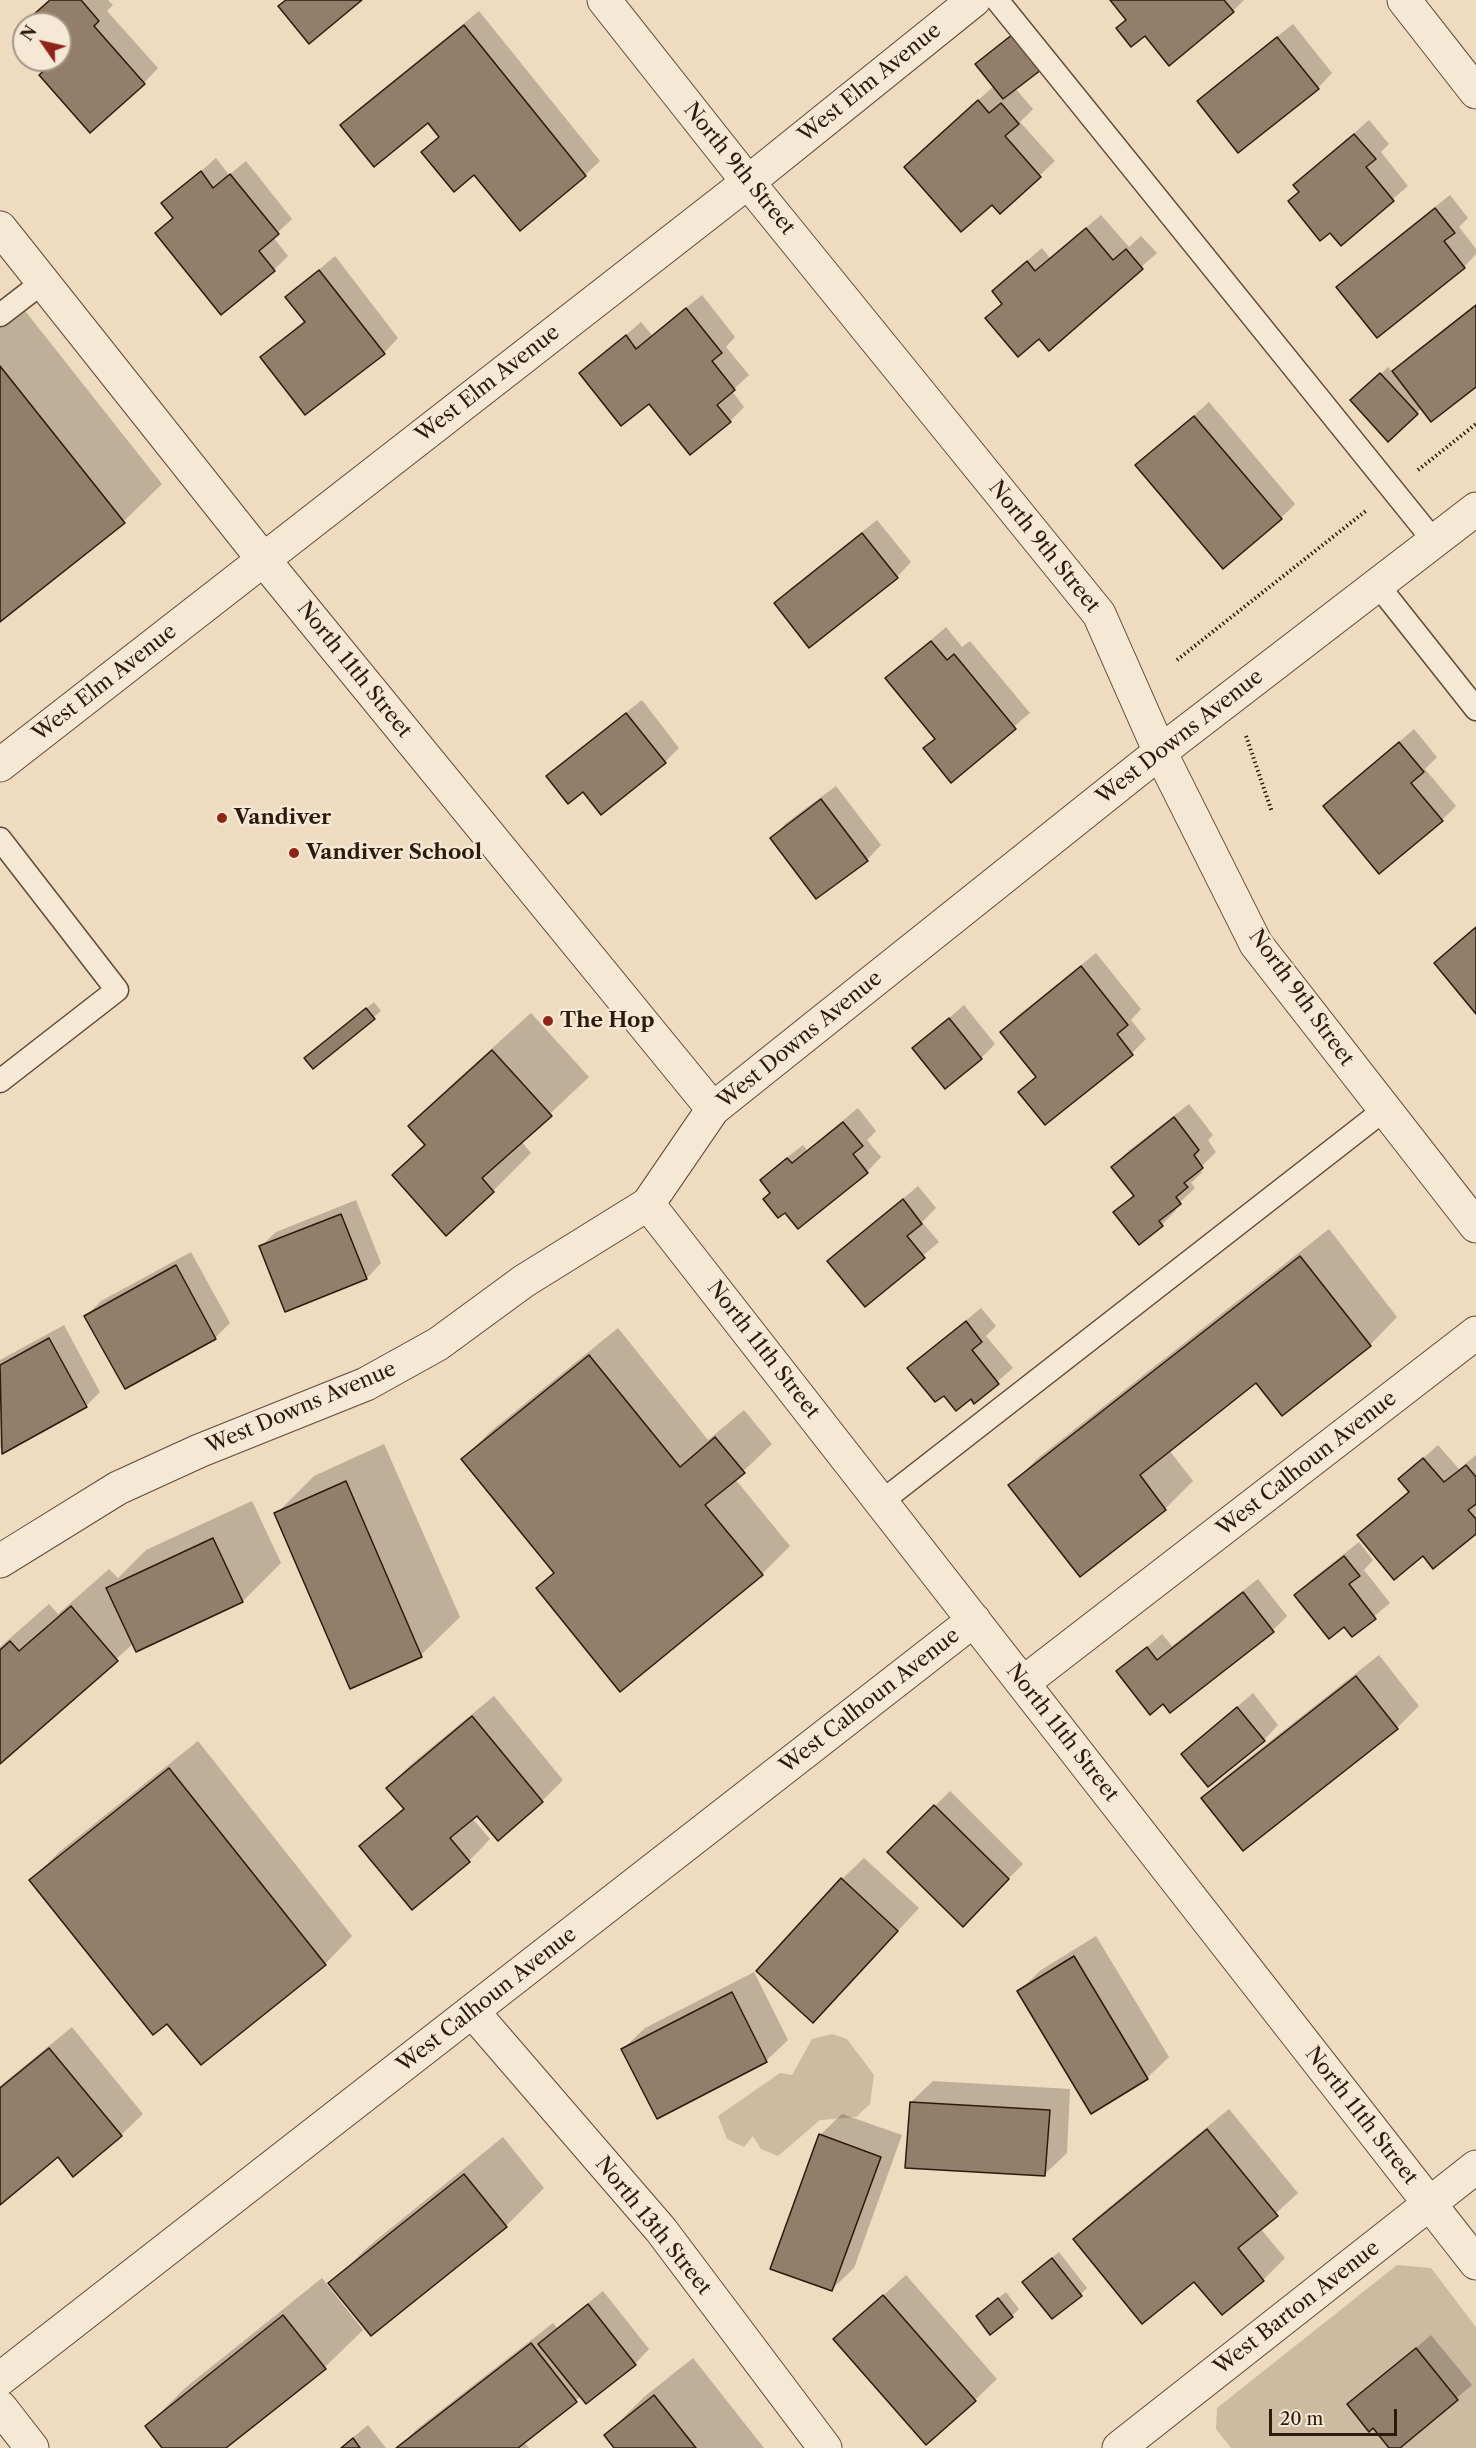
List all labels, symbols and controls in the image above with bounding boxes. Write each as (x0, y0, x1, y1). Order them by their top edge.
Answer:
north arrow (12, 12, 72, 72)
street label: West Elm Avenue (794, 18, 946, 148)
text: N (17, 22, 41, 44)
street label: North 9th Street (678, 98, 800, 240)
street label: West Elm Avenue (411, 320, 565, 448)
street label: North 9th Street (983, 476, 1105, 618)
street label: North 11th Street (291, 597, 417, 743)
street label: West Elm Avenue (28, 619, 182, 747)
street label: West Downs Avenue (1092, 664, 1268, 810)
place label: Vandiver (234, 805, 331, 831)
marker: Vandiver (215, 811, 229, 825)
place label: Vandiver School (306, 840, 482, 866)
marker: Vandiver School (287, 846, 301, 860)
street label: North 9th Street (1243, 925, 1359, 1071)
street label: West Downs Avenue (713, 966, 887, 1114)
place label: The Hop (560, 1008, 654, 1034)
marker: The Hop (541, 1014, 555, 1028)
street label: North 11th Street (701, 1276, 825, 1424)
street label: West Downs Avenue (202, 1357, 400, 1459)
street label: West Calhoun Avenue (1212, 1386, 1402, 1542)
street label: West Calhoun Avenue (775, 1623, 965, 1779)
street label: North 11th Street (1000, 1659, 1124, 1807)
street label: West Calhoun Avenue (392, 1922, 582, 2078)
street label: North 11th Street (1299, 2042, 1423, 2190)
street label: North 13th Street (589, 2152, 717, 2300)
street label: West Barton Avenue (1209, 2235, 1385, 2381)
scale bar (1272, 2397, 1400, 2435)
text: 20 m (1280, 2408, 1323, 2430)

